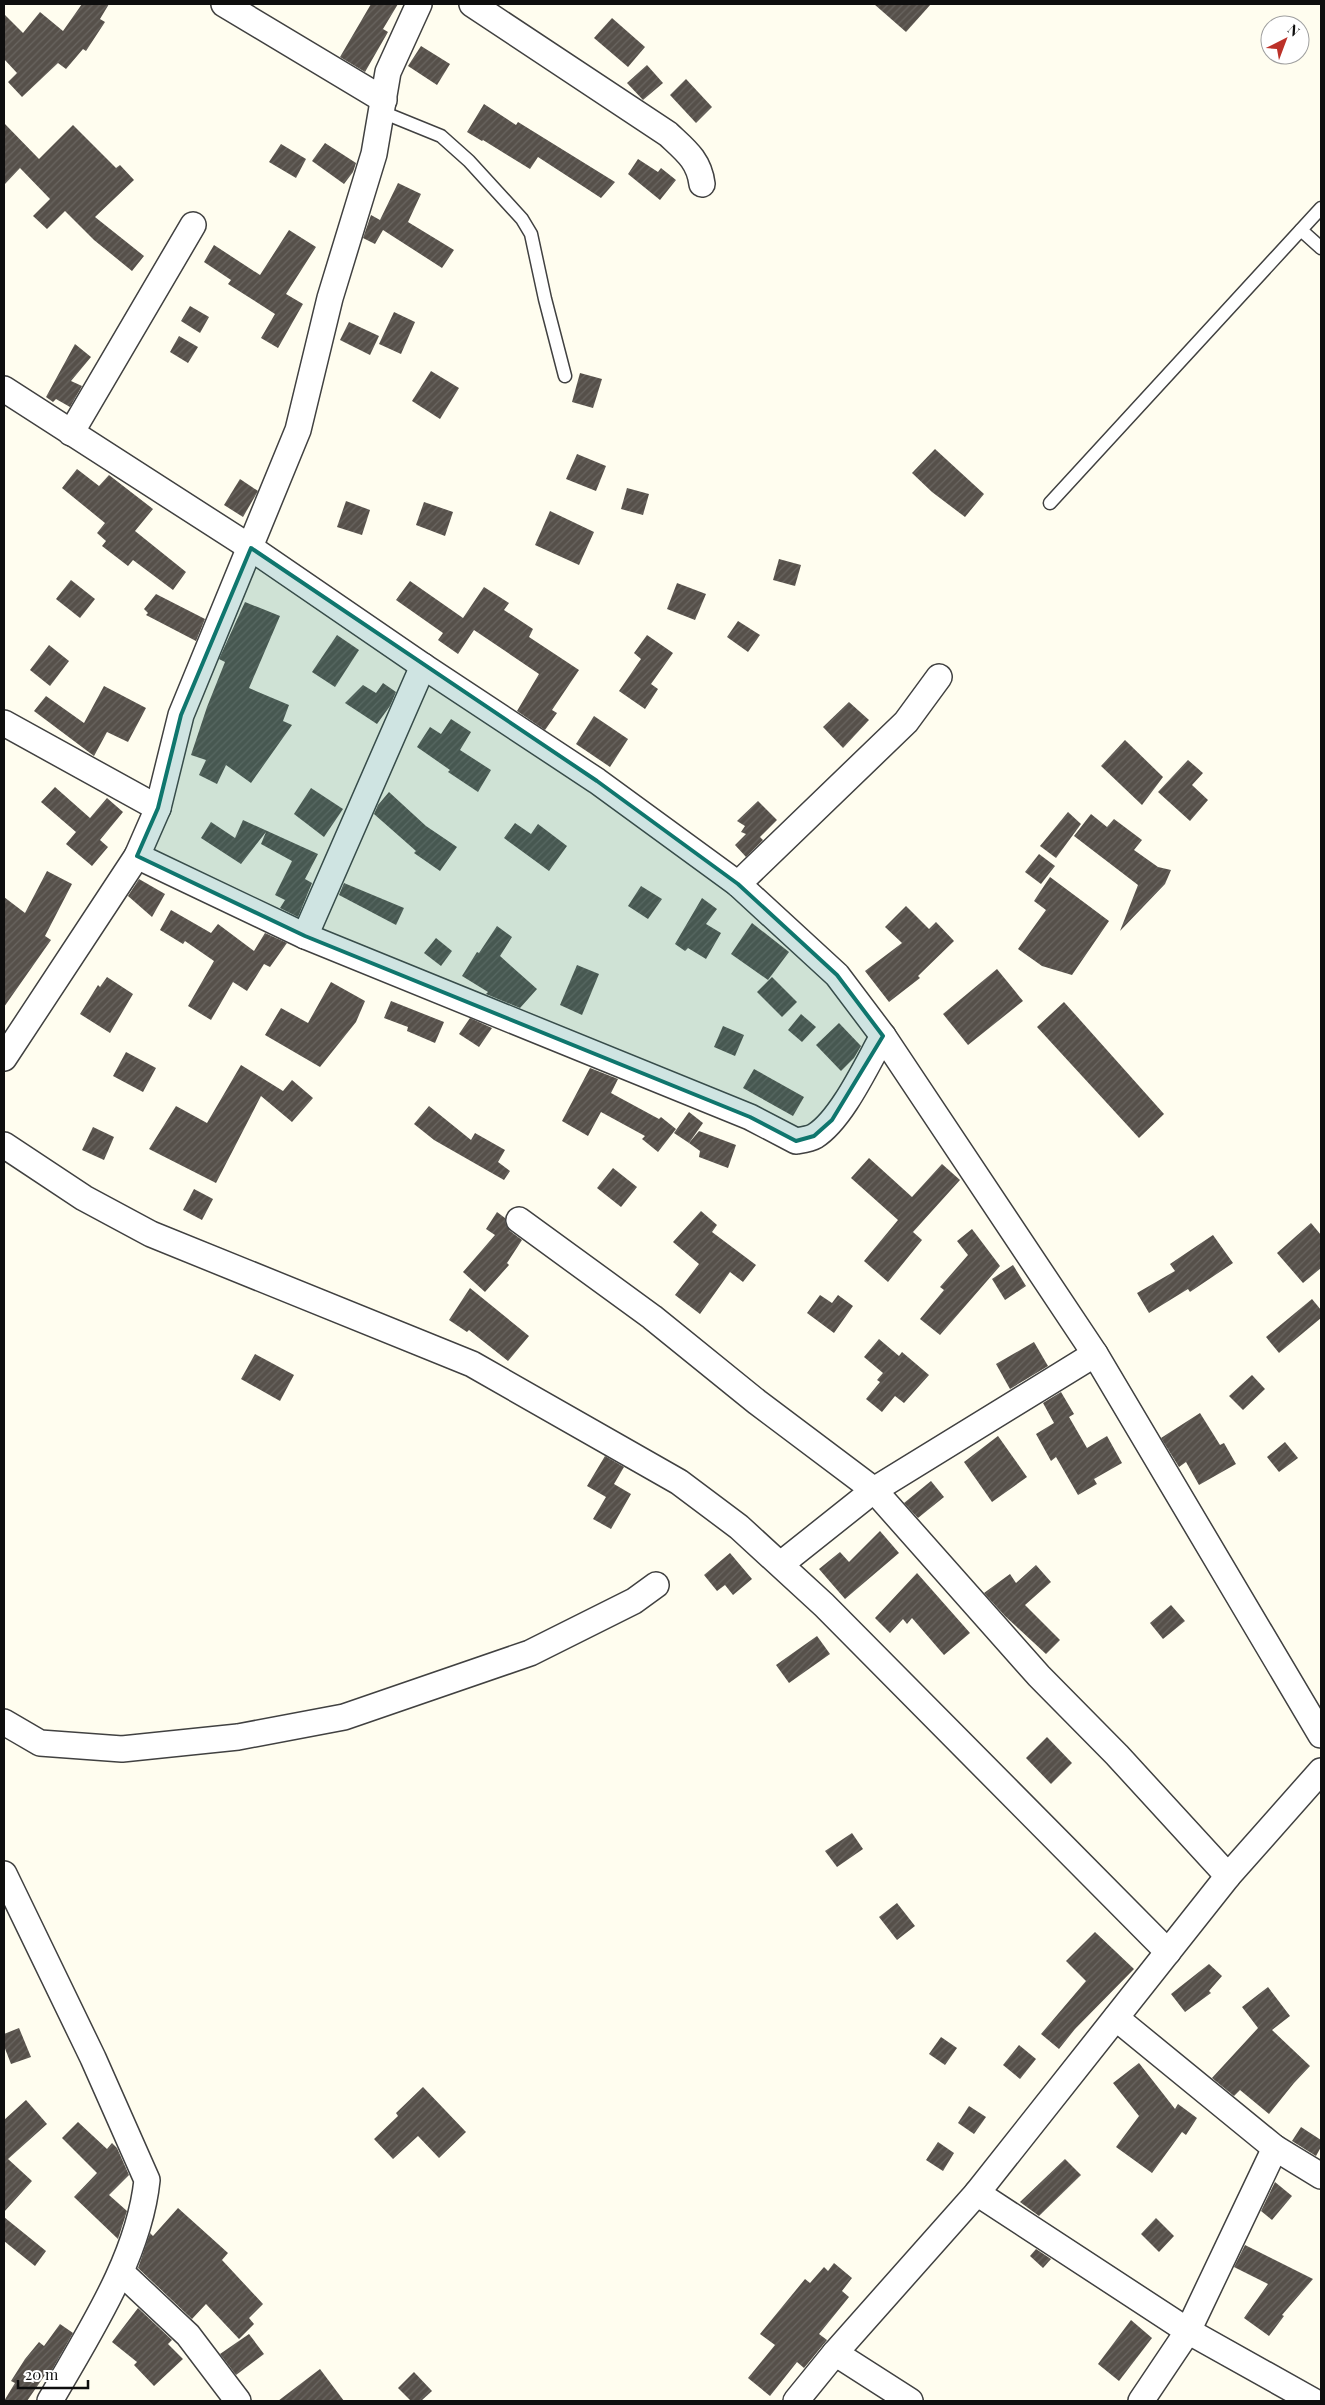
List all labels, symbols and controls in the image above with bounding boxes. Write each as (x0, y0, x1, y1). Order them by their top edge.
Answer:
north arrow (1260, 15, 1310, 65)
text: N (1284, 20, 1304, 40)
scale bar (18, 2358, 88, 2390)
text: 20 m (25, 2364, 59, 2384)

